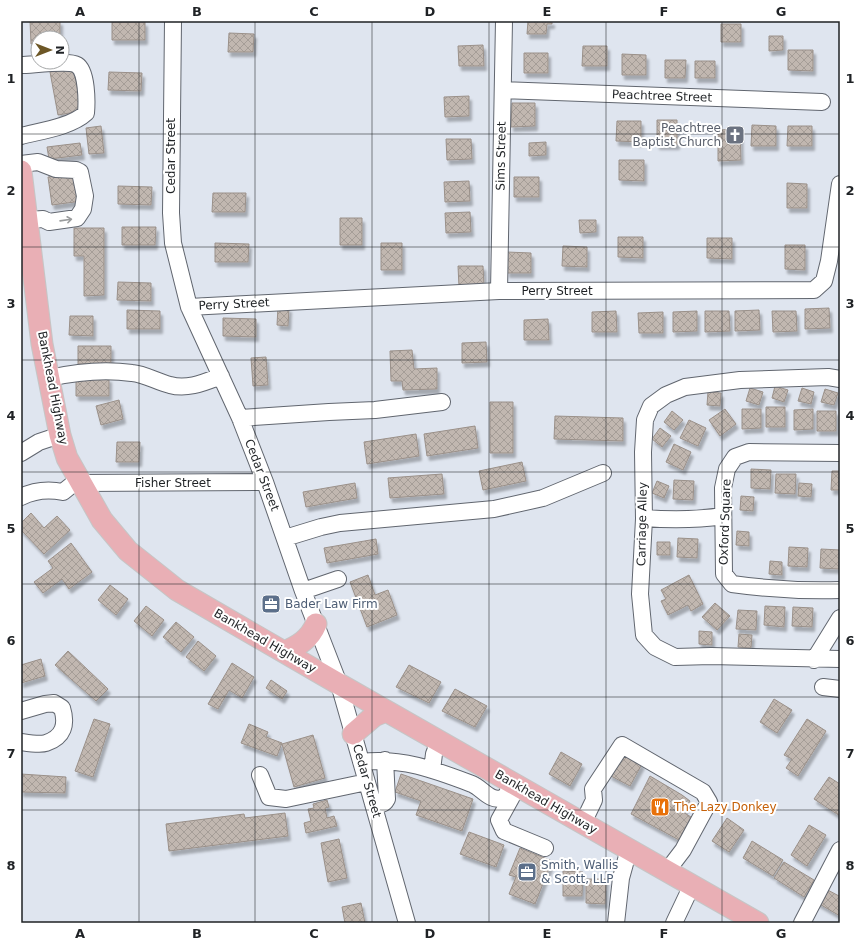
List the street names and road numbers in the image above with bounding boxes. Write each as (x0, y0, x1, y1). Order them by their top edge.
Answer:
street label: Peachtree Street (612, 87, 713, 105)
street label: Cedar Street (164, 118, 178, 194)
street label: Sims Street (493, 121, 509, 191)
street label: Perry Street (521, 284, 593, 298)
street label: Perry Street (198, 295, 270, 313)
street label: Bankhead Highway (35, 330, 71, 446)
street label: Cedar Street (242, 437, 282, 513)
street label: Fisher Street (135, 476, 211, 490)
street label: Oxford Square (716, 479, 734, 565)
street label: Carriage Alley (634, 482, 650, 566)
street label: Bankhead Highway (211, 606, 319, 676)
street label: Cedar Street (350, 743, 384, 820)
street label: Bankhead Highway (492, 767, 600, 837)

